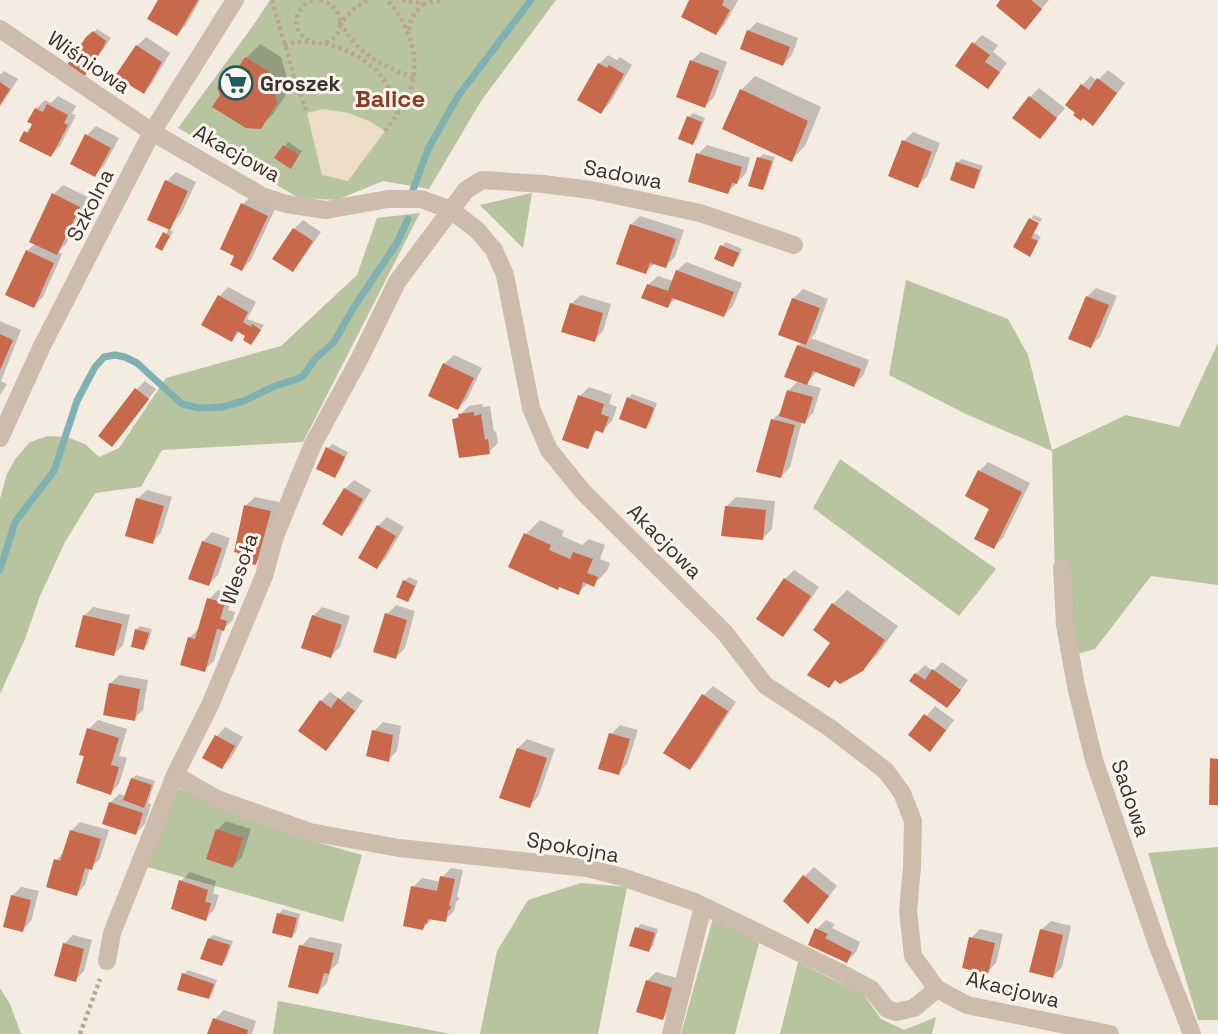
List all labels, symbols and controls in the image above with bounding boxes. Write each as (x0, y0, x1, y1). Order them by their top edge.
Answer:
street label: Wiśniowa (42, 24, 136, 100)
supermarket icon: Groszek (217, 64, 255, 102)
place label: Groszek (260, 70, 341, 97)
district label: Balice (355, 83, 425, 114)
street label: Akacjowa (189, 118, 285, 188)
street label: Sadowa (581, 153, 665, 195)
street label: Szkolna (60, 164, 120, 246)
street label: Akacjowa (622, 498, 708, 584)
street label: Wesoła (214, 529, 264, 609)
street label: Sadowa (1105, 756, 1157, 840)
street label: Spokojna (525, 826, 621, 868)
street label: Akacjowa (963, 964, 1063, 1014)

